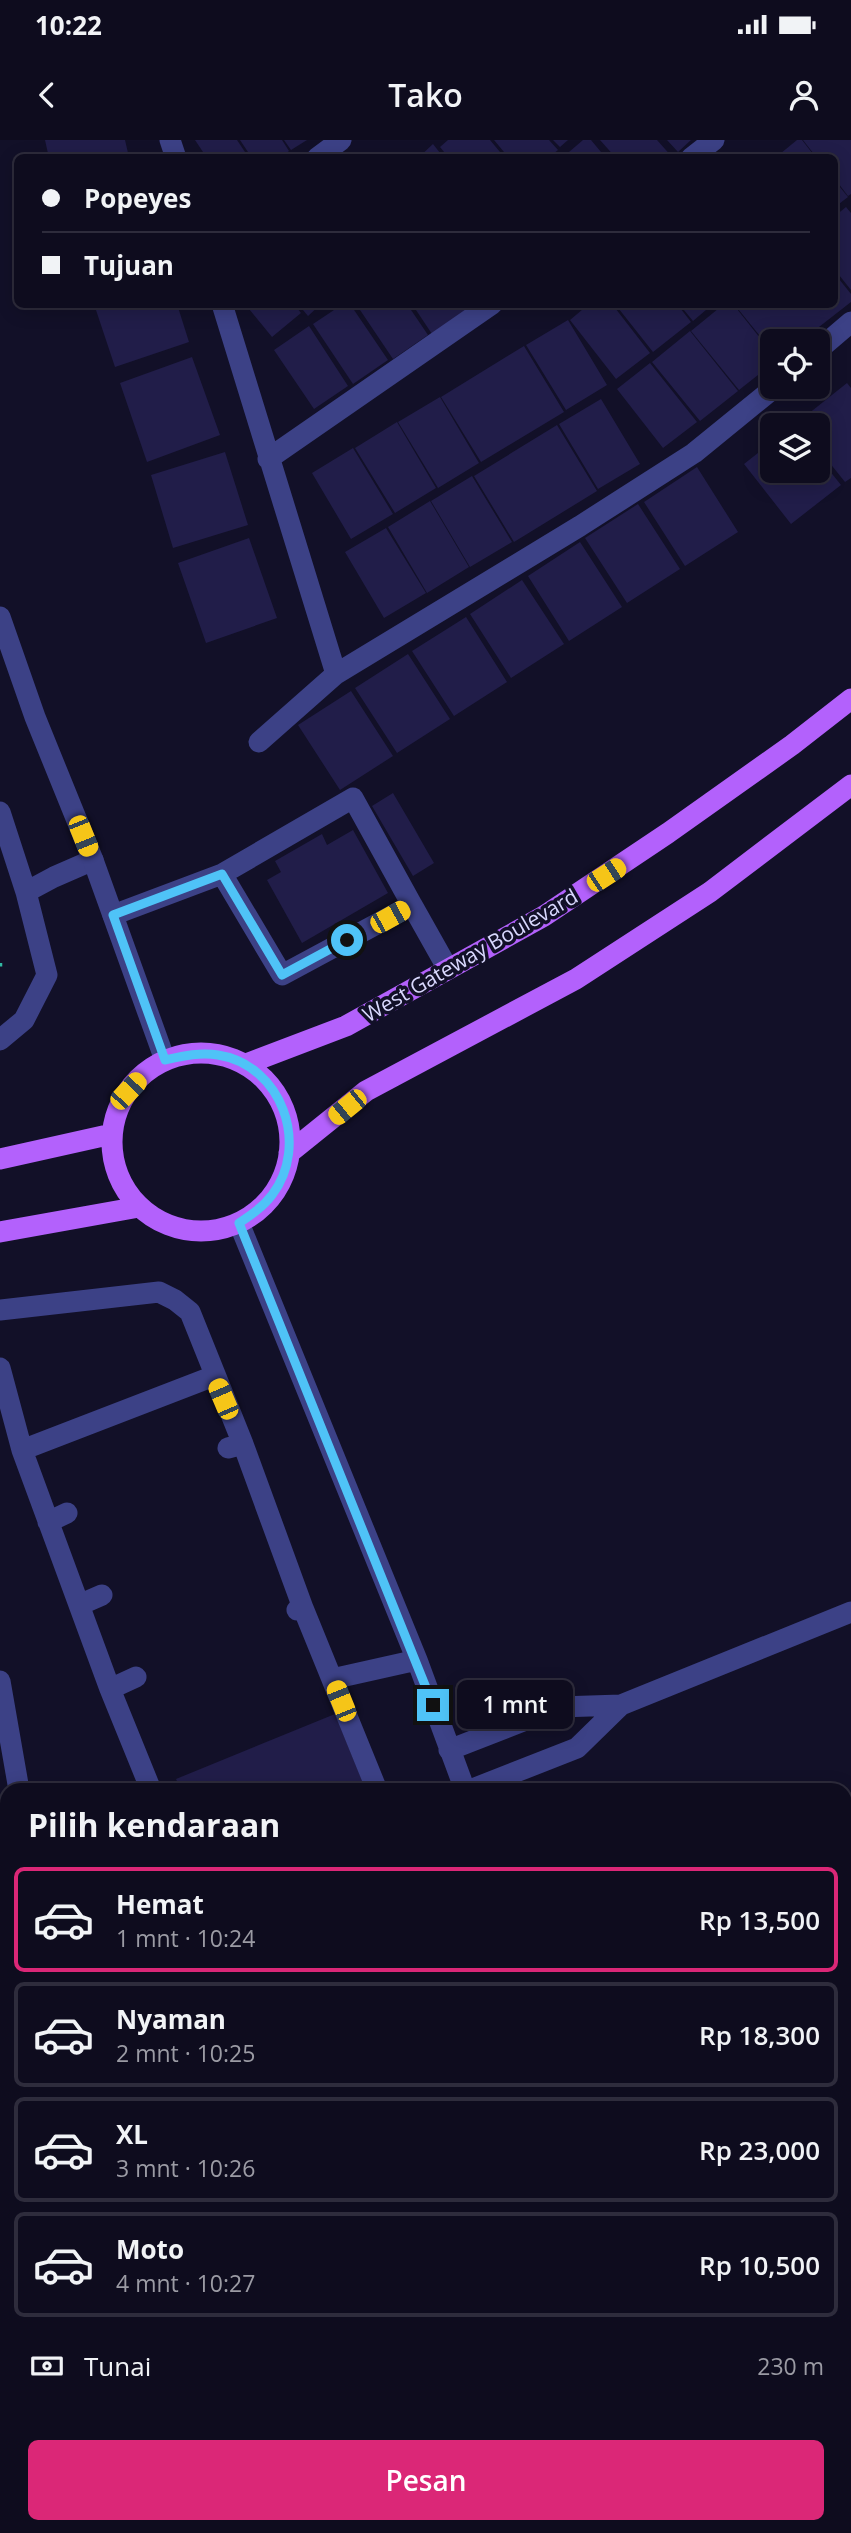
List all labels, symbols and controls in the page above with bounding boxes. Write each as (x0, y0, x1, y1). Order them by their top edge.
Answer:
text: 10:22 (35, 7, 102, 43)
text: Tako (388, 73, 463, 116)
icon: back (28, 76, 66, 114)
icon: person (785, 76, 823, 114)
text: Popeyes (84, 180, 191, 216)
text: Tujuan (84, 247, 174, 283)
map controls (760, 329, 830, 483)
button: locate (760, 329, 830, 399)
button: layers (760, 413, 830, 483)
car (66, 813, 101, 859)
car (583, 855, 630, 895)
street label: West Gateway Boulevard (357, 882, 583, 1028)
car (367, 898, 414, 936)
route start (331, 924, 363, 956)
car (106, 1068, 151, 1114)
car (325, 1086, 370, 1128)
car (206, 1376, 241, 1422)
car (324, 1678, 359, 1724)
callout: 1 mnt (458, 1680, 573, 1730)
text: 1 mnt (483, 1688, 547, 1720)
route end (417, 1689, 449, 1721)
text: Pilih kendaraan (28, 1803, 280, 1846)
text: Hemat (116, 1886, 204, 1922)
icon: car (32, 1888, 95, 1951)
text: Rp 13,500 (699, 1902, 820, 1938)
text: 1 mnt · 10:24 (116, 1922, 255, 1954)
text: Nyaman (116, 2001, 226, 2037)
icon: car (32, 2003, 95, 2066)
text: Rp 18,300 (699, 2017, 820, 2053)
text: 2 mnt · 10:25 (116, 2037, 255, 2069)
text: XL (116, 2116, 148, 2152)
icon: car (32, 2118, 95, 2181)
text: Rp 23,000 (699, 2132, 820, 2168)
text: 3 mnt · 10:26 (116, 2152, 255, 2184)
text: Moto (116, 2231, 184, 2267)
icon: car (32, 2233, 95, 2296)
text: Rp 10,500 (699, 2247, 820, 2283)
text: 4 mnt · 10:27 (116, 2267, 255, 2299)
icon: cash (28, 2347, 66, 2385)
text: Tunai (84, 2348, 151, 2384)
text: 230 m (757, 2350, 824, 2382)
button: Pesan (28, 2440, 824, 2520)

